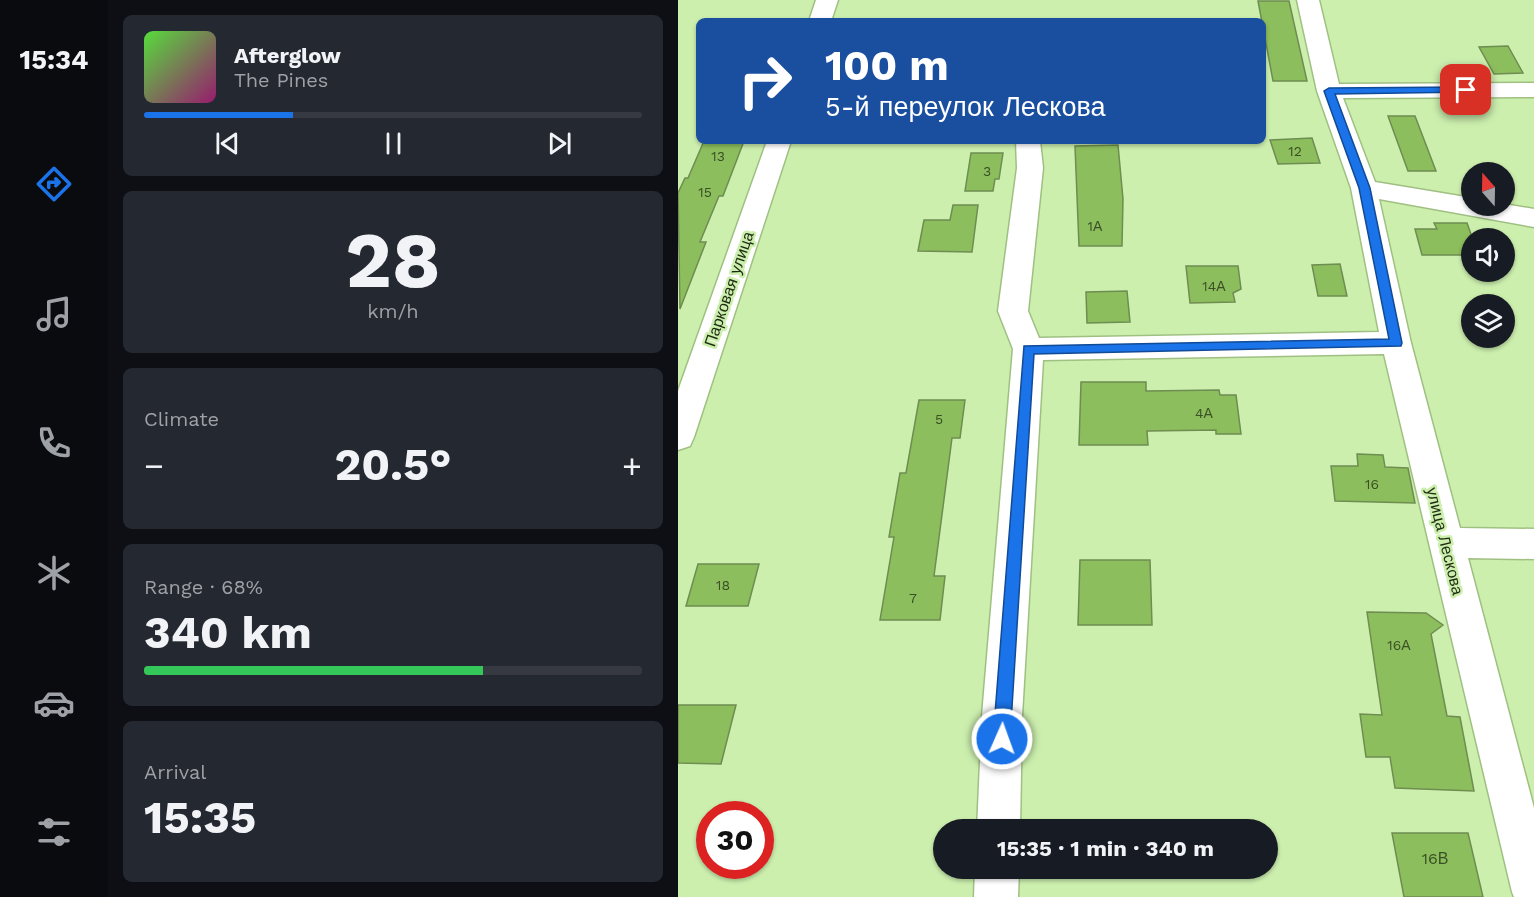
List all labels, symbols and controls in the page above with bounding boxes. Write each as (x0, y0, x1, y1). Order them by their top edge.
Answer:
text: 100 m (825, 41, 949, 90)
icon: right (726, 42, 804, 120)
text: Afterglow (234, 43, 341, 68)
text: 15:34 (20, 44, 89, 76)
pin (1440, 64, 1491, 115)
text: The Pines (234, 68, 328, 92)
icon: arrive (1449, 73, 1482, 106)
text: 5-й переулок Лескова (825, 91, 1106, 123)
icon: previous (211, 127, 244, 160)
icon: pause (377, 127, 410, 160)
icon: next (543, 127, 576, 160)
house number: 12 (1288, 143, 1302, 159)
house number: 13 (711, 148, 725, 164)
north arrow (1461, 162, 1515, 216)
map controls (1461, 162, 1515, 348)
icon: directions (33, 163, 75, 205)
house number: 3 (983, 163, 991, 179)
house number: 15 (698, 184, 712, 200)
text: 28 (345, 214, 441, 306)
house number: 1А (1088, 218, 1103, 234)
button: sound (1461, 228, 1515, 282)
street label: Парковая улица (700, 229, 758, 349)
house number: 14А (1202, 278, 1226, 294)
icon: music (33, 293, 75, 335)
button: layers (1461, 294, 1515, 348)
text: km/h (367, 299, 419, 323)
house number: 4А (1195, 405, 1214, 421)
text: Climate (144, 407, 219, 431)
house number: 5 (935, 411, 943, 427)
icon: phone (33, 422, 75, 464)
text: 20.5° (335, 438, 451, 491)
text: − (144, 446, 164, 485)
text: + (622, 446, 642, 485)
house number: 16 (1365, 476, 1379, 492)
street label: улица Лескова (1422, 485, 1468, 597)
icon: climate (33, 552, 75, 594)
text: Range · 68% (144, 575, 263, 599)
house number: 18 (716, 577, 730, 593)
house number: 7 (909, 590, 917, 606)
text: 340 km (144, 606, 312, 659)
house number: 16А (1387, 637, 1411, 653)
icon: car (33, 682, 75, 724)
position arrow (970, 707, 1034, 771)
text: Arrival (144, 760, 206, 784)
text: 15:35 (144, 791, 256, 844)
speed limit sign: 30 (696, 801, 774, 879)
icon: filters (33, 811, 75, 853)
text: 15:35 · 1 min · 340 m (997, 836, 1214, 861)
house number: 16В (1422, 849, 1448, 868)

